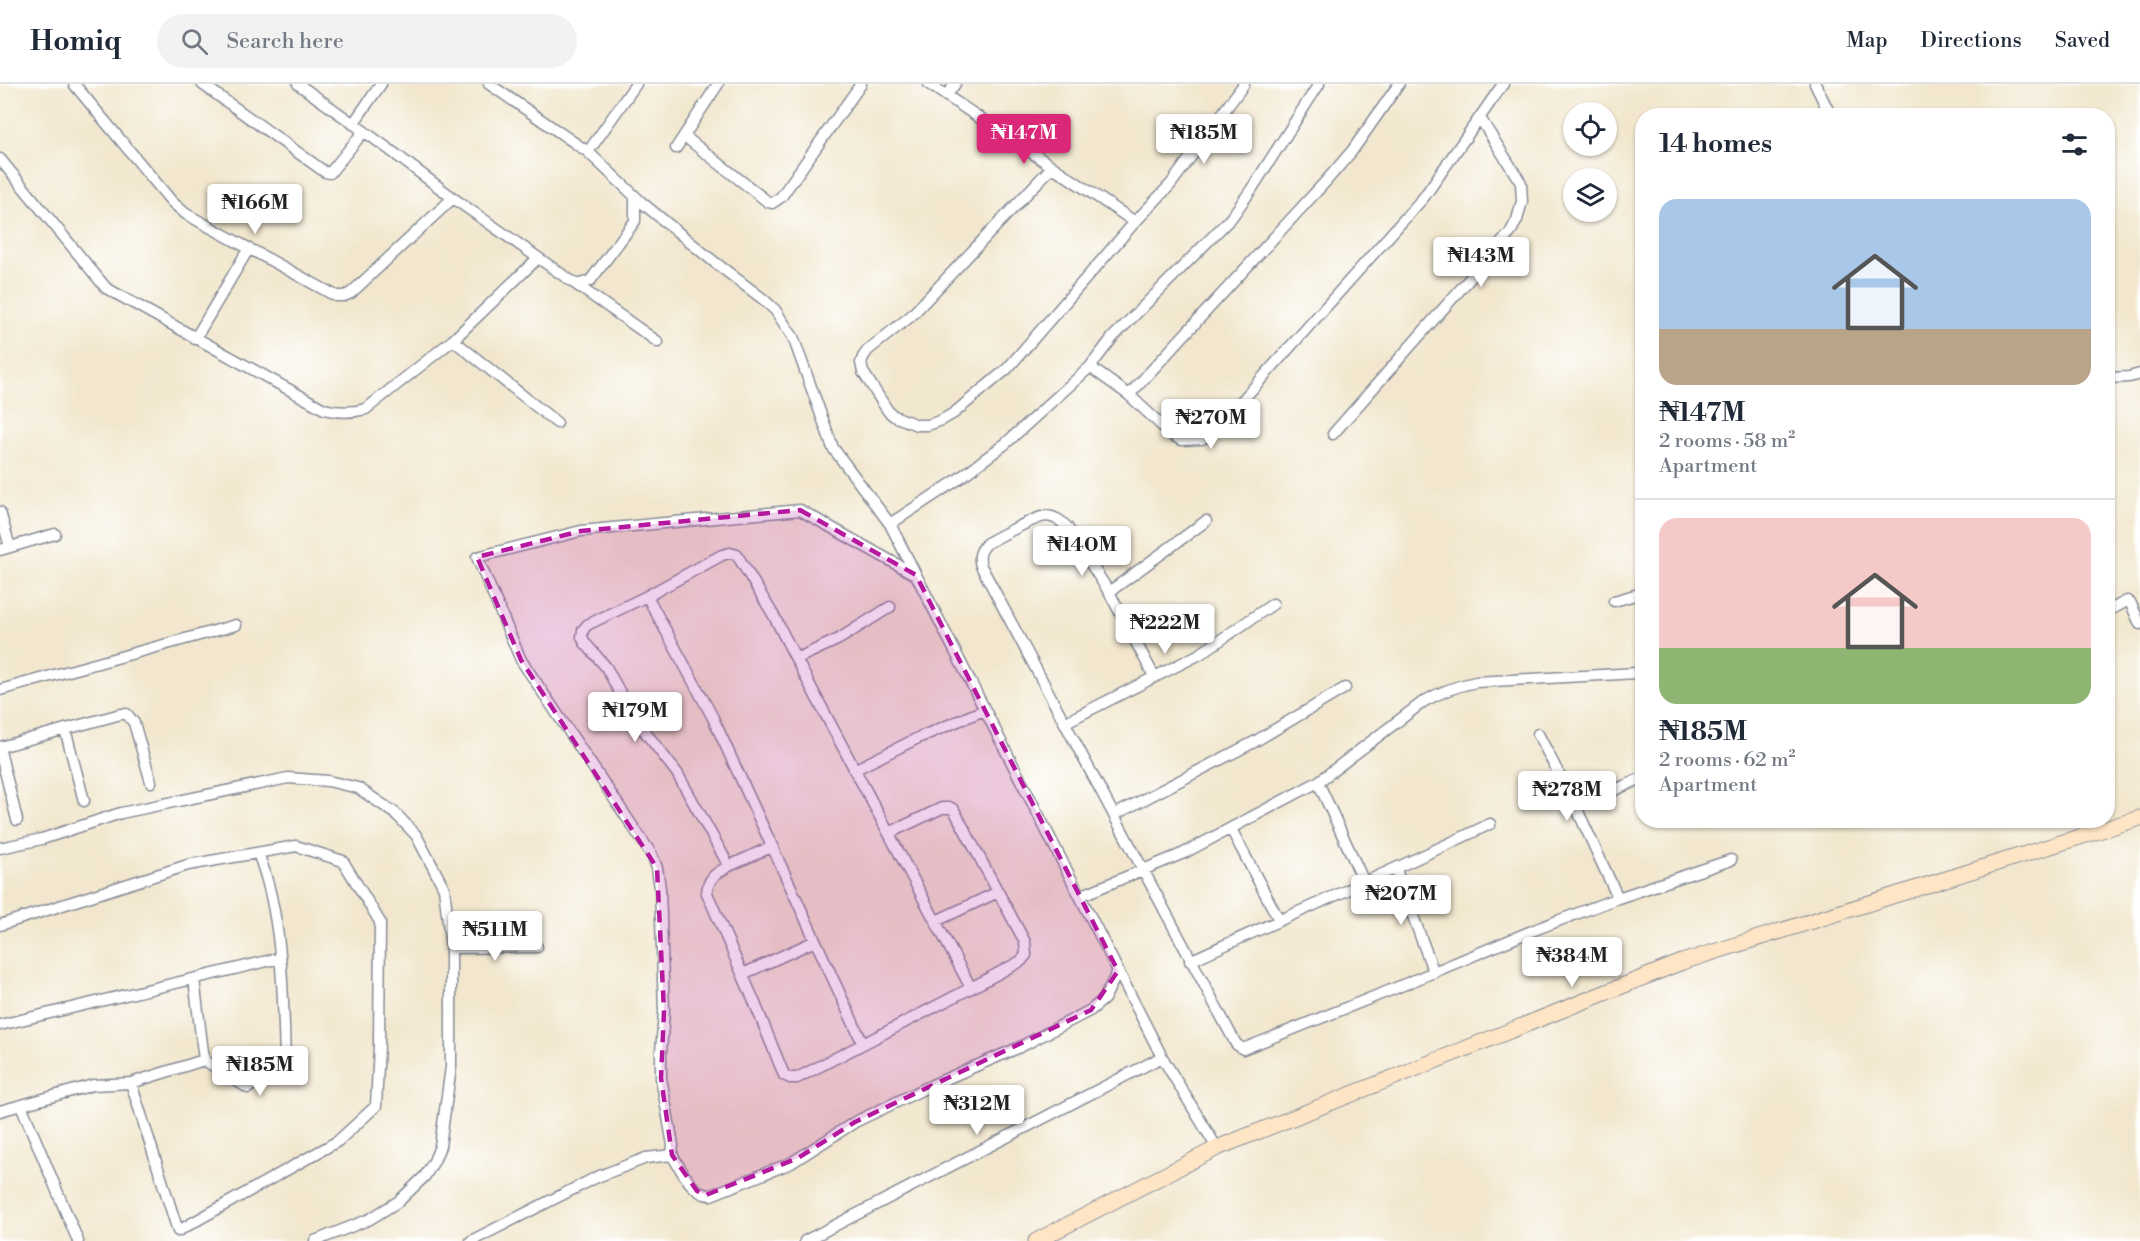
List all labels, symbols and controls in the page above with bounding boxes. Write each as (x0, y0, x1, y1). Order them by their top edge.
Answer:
search box (157, 14, 577, 68)
text: Homiq (30, 24, 121, 59)
icon: search (178, 25, 211, 58)
text: Search here (226, 28, 344, 55)
text: Map (1846, 28, 1888, 54)
text: Directions (1921, 28, 2022, 54)
text: Saved (2055, 28, 2110, 54)
map controls (1563, 102, 1617, 222)
button: locate (1563, 102, 1617, 156)
pin: ₦147M (982, 114, 1066, 165)
pin: ₦185M (1162, 114, 1246, 165)
text: ₦147M (991, 121, 1057, 146)
text: ₦185M (1170, 121, 1238, 146)
text: 14 homes (1659, 128, 1772, 160)
icon: filters (2058, 128, 2091, 161)
button: layers (1563, 168, 1617, 222)
pin: ₦166M (213, 184, 297, 235)
text: ₦166M (221, 191, 289, 216)
pin: ₦143M (1439, 237, 1523, 288)
icon: home (1821, 238, 1929, 346)
text: ₦143M (1447, 244, 1515, 269)
text: ₦147M (1659, 397, 1745, 429)
pin: ₦270M (1169, 399, 1253, 450)
text: ₦270M (1175, 406, 1247, 431)
text: 2 rooms · 58 m² (1659, 429, 1795, 454)
text: Apartment (1659, 454, 1757, 479)
pin: ₦140M (1040, 526, 1124, 577)
text: ₦140M (1047, 533, 1117, 558)
icon: home (1821, 557, 1929, 665)
pin: ₦222M (1123, 604, 1207, 655)
text: ₦222M (1130, 611, 1200, 636)
pin: ₦179M (593, 692, 677, 743)
text: ₦179M (602, 699, 668, 724)
text: ₦185M (1659, 716, 1747, 748)
text: 2 rooms · 62 m² (1659, 748, 1795, 773)
pin: ₦278M (1525, 771, 1609, 822)
text: Apartment (1659, 773, 1757, 798)
text: ₦278M (1532, 778, 1602, 803)
pin: ₦207M (1359, 875, 1443, 926)
text: ₦207M (1365, 882, 1437, 907)
pin: ₦511M (453, 911, 537, 962)
text: ₦511M (462, 918, 528, 943)
pin: ₦384M (1530, 937, 1614, 988)
text: ₦384M (1536, 944, 1608, 969)
pin: ₦185M (218, 1046, 302, 1097)
text: ₦185M (226, 1053, 294, 1078)
pin: ₦312M (935, 1085, 1019, 1136)
text: ₦312M (943, 1092, 1011, 1117)

